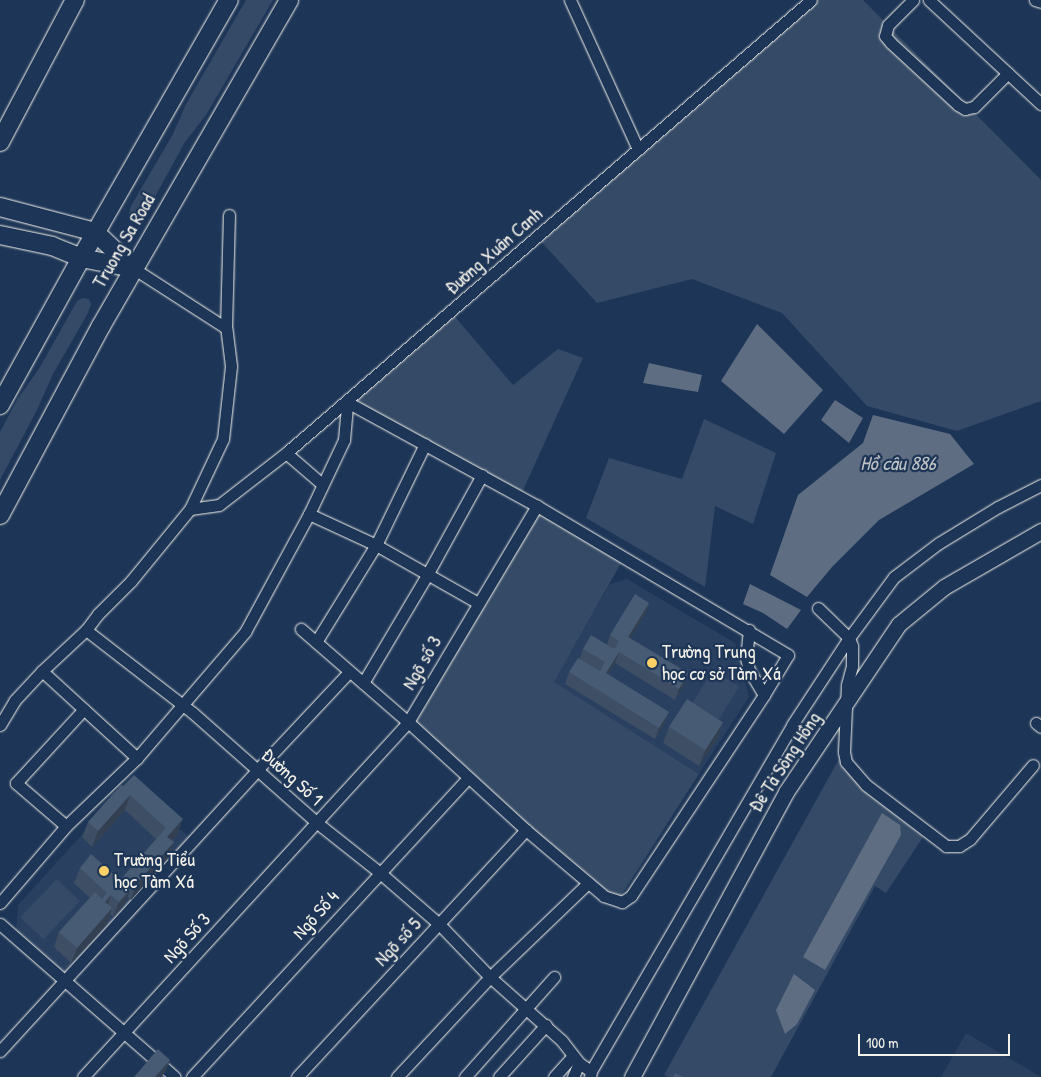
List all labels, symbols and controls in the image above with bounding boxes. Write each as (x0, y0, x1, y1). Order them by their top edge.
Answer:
street label: Truong Sa Road (88, 190, 160, 292)
street label: Đường Xuân Canh (441, 203, 547, 299)
water label: Hồ câu 886 (860, 450, 936, 474)
street label: Ngõ số 3 (398, 632, 446, 694)
place label: Trường Trung học cơ sở Tàm Xá (662, 641, 781, 685)
marker: Trường Trung học cơ sở Tàm Xá (646, 657, 658, 669)
street label: Đê Tả Sông Hồng (744, 708, 826, 816)
street label: Đường Số 1 (257, 744, 327, 810)
place label: Trường Tiểu học Tàm Xá (114, 849, 195, 893)
marker: Trường Tiểu học Tàm Xá (98, 865, 110, 877)
street label: Ngõ Số 4 (288, 886, 344, 944)
street label: Ngõ Số 3 (159, 908, 215, 968)
street label: Ngõ số 5 (370, 913, 426, 971)
scale bar (861, 1024, 1014, 1056)
text: 100 m (866, 1032, 899, 1053)

